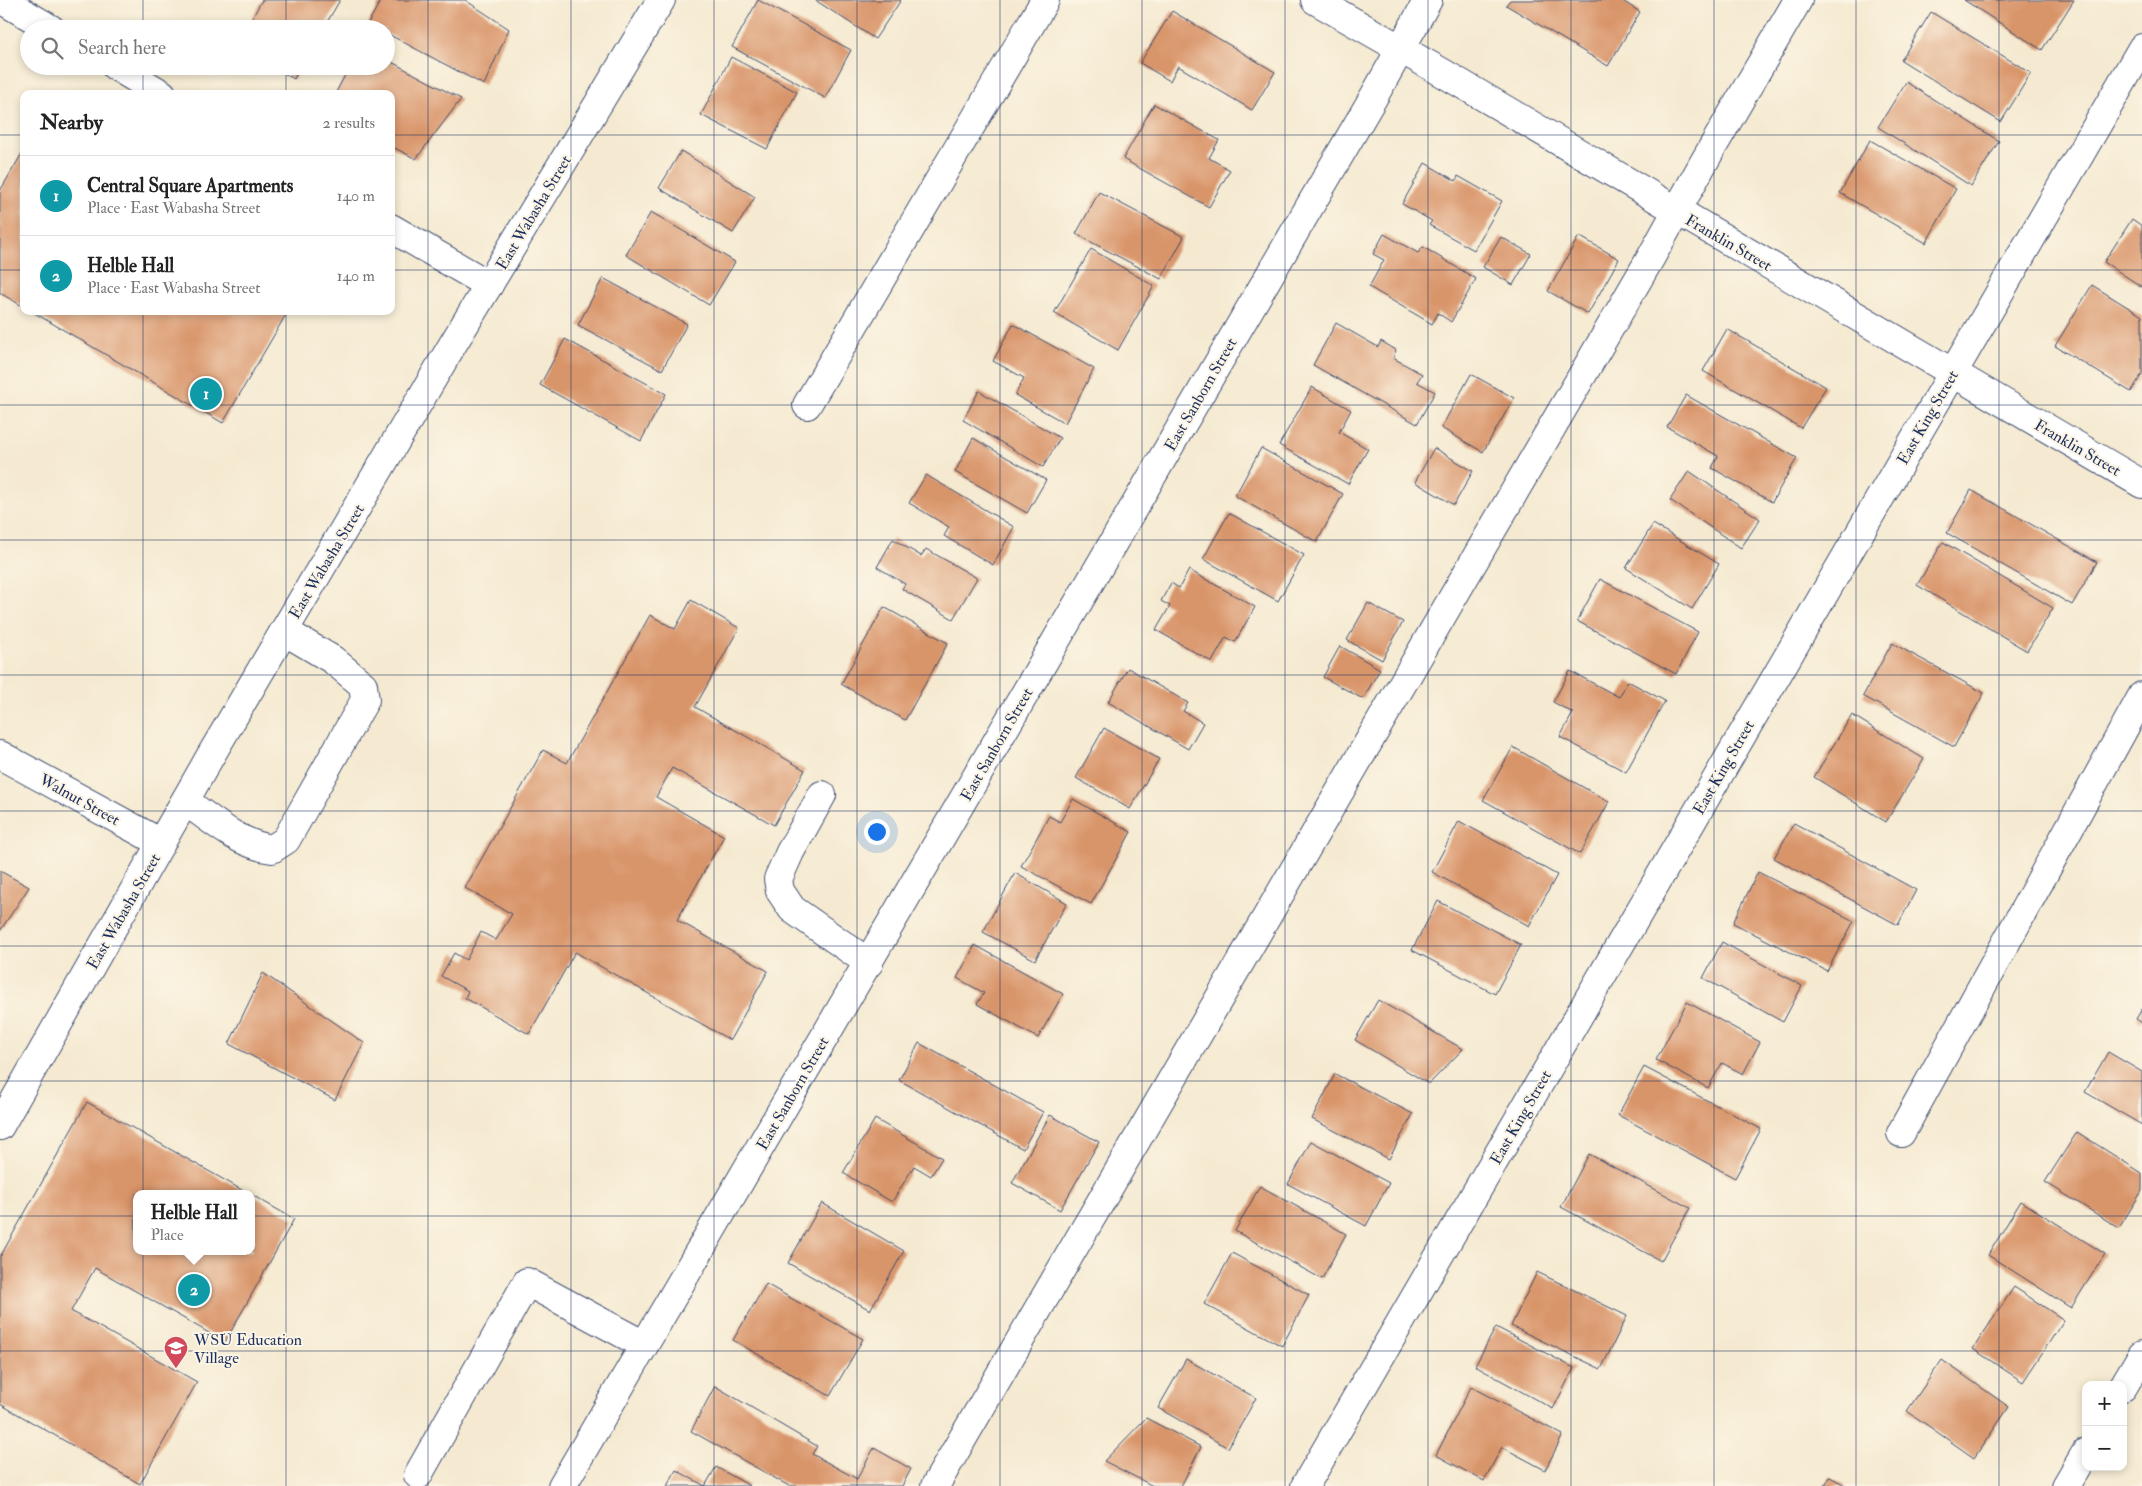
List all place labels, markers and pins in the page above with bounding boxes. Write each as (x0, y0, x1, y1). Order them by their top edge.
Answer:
pin: 1 (190, 375, 222, 413)
pin: 2 (178, 1271, 210, 1309)
place label: WSU Education Village (193, 1330, 302, 1368)
school or university icon: WSU Education Village (163, 1335, 189, 1369)

